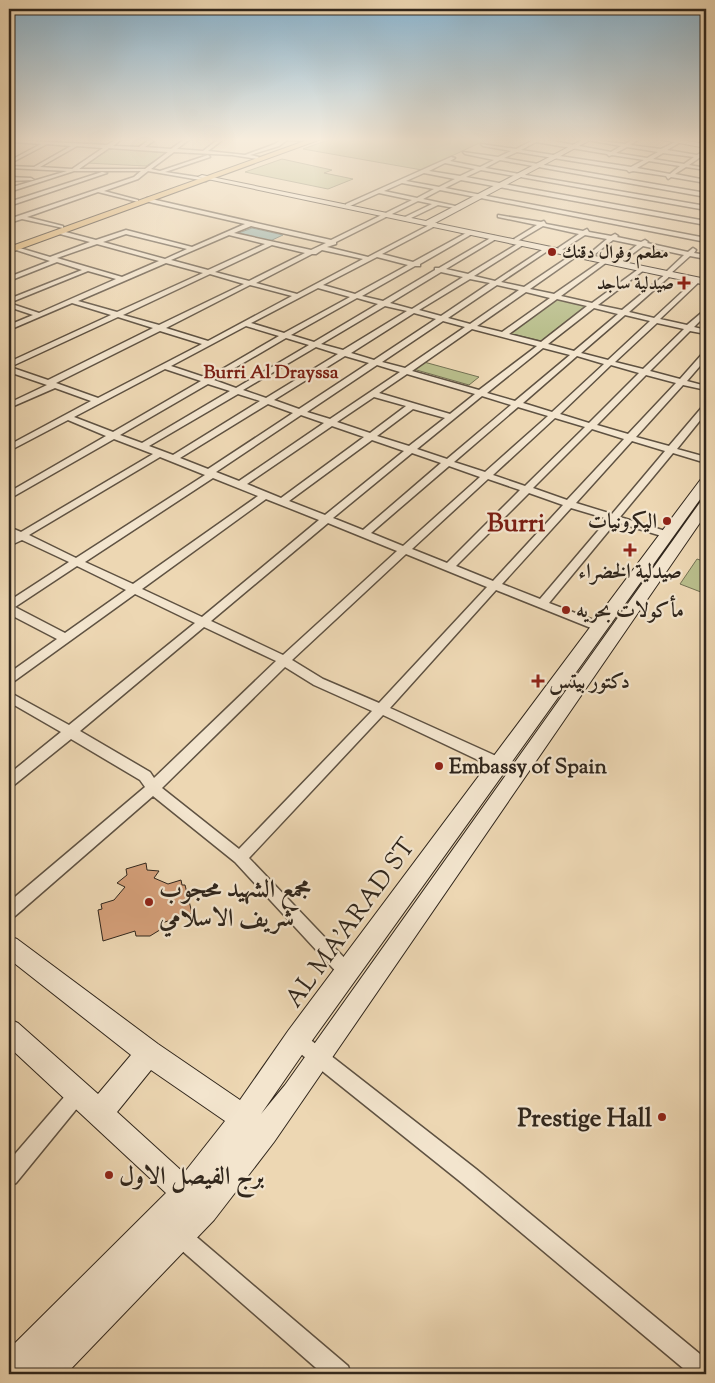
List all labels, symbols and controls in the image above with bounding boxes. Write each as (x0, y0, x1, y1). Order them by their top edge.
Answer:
place label: مطعم وفوال دقنك (562, 241, 669, 269)
marker: مطعم وفوال دقنك (546, 246, 558, 258)
place label: صيدلية ساجد (597, 272, 674, 298)
marker: صيدلية ساجد (678, 277, 690, 289)
district label: Burri Al Drayssa (203, 360, 339, 387)
district label: Burri (487, 506, 546, 543)
place label: اليكرونيات (588, 508, 657, 538)
marker: اليكرونيات (661, 515, 673, 527)
marker: صيدلية الخضراء (624, 544, 636, 556)
place label: صيدلية الخضراء (578, 558, 682, 588)
place label: مأكولات بحريه (576, 595, 684, 627)
marker: مأكولات بحريه (560, 604, 572, 616)
place label: دكتور بيتس (549, 668, 630, 698)
marker: دكتور بيتس (531, 674, 545, 688)
place label: Embassy of Spain (449, 753, 607, 783)
marker: Embassy of Spain (433, 760, 445, 772)
street label: AL MA'ARAD ST (278, 831, 426, 1016)
place label: مجمع الشهيد محجوب شريف الاسلامي (158, 873, 311, 938)
marker: مجمع الشهيد محجوب شريف الاسلامي (143, 896, 155, 908)
place label: Prestige Hall (518, 1102, 652, 1138)
marker: Prestige Hall (656, 1111, 668, 1123)
place label: برج الفيصل الاول (119, 1160, 265, 1199)
marker: برج الفيصل الاول (103, 1169, 115, 1181)

